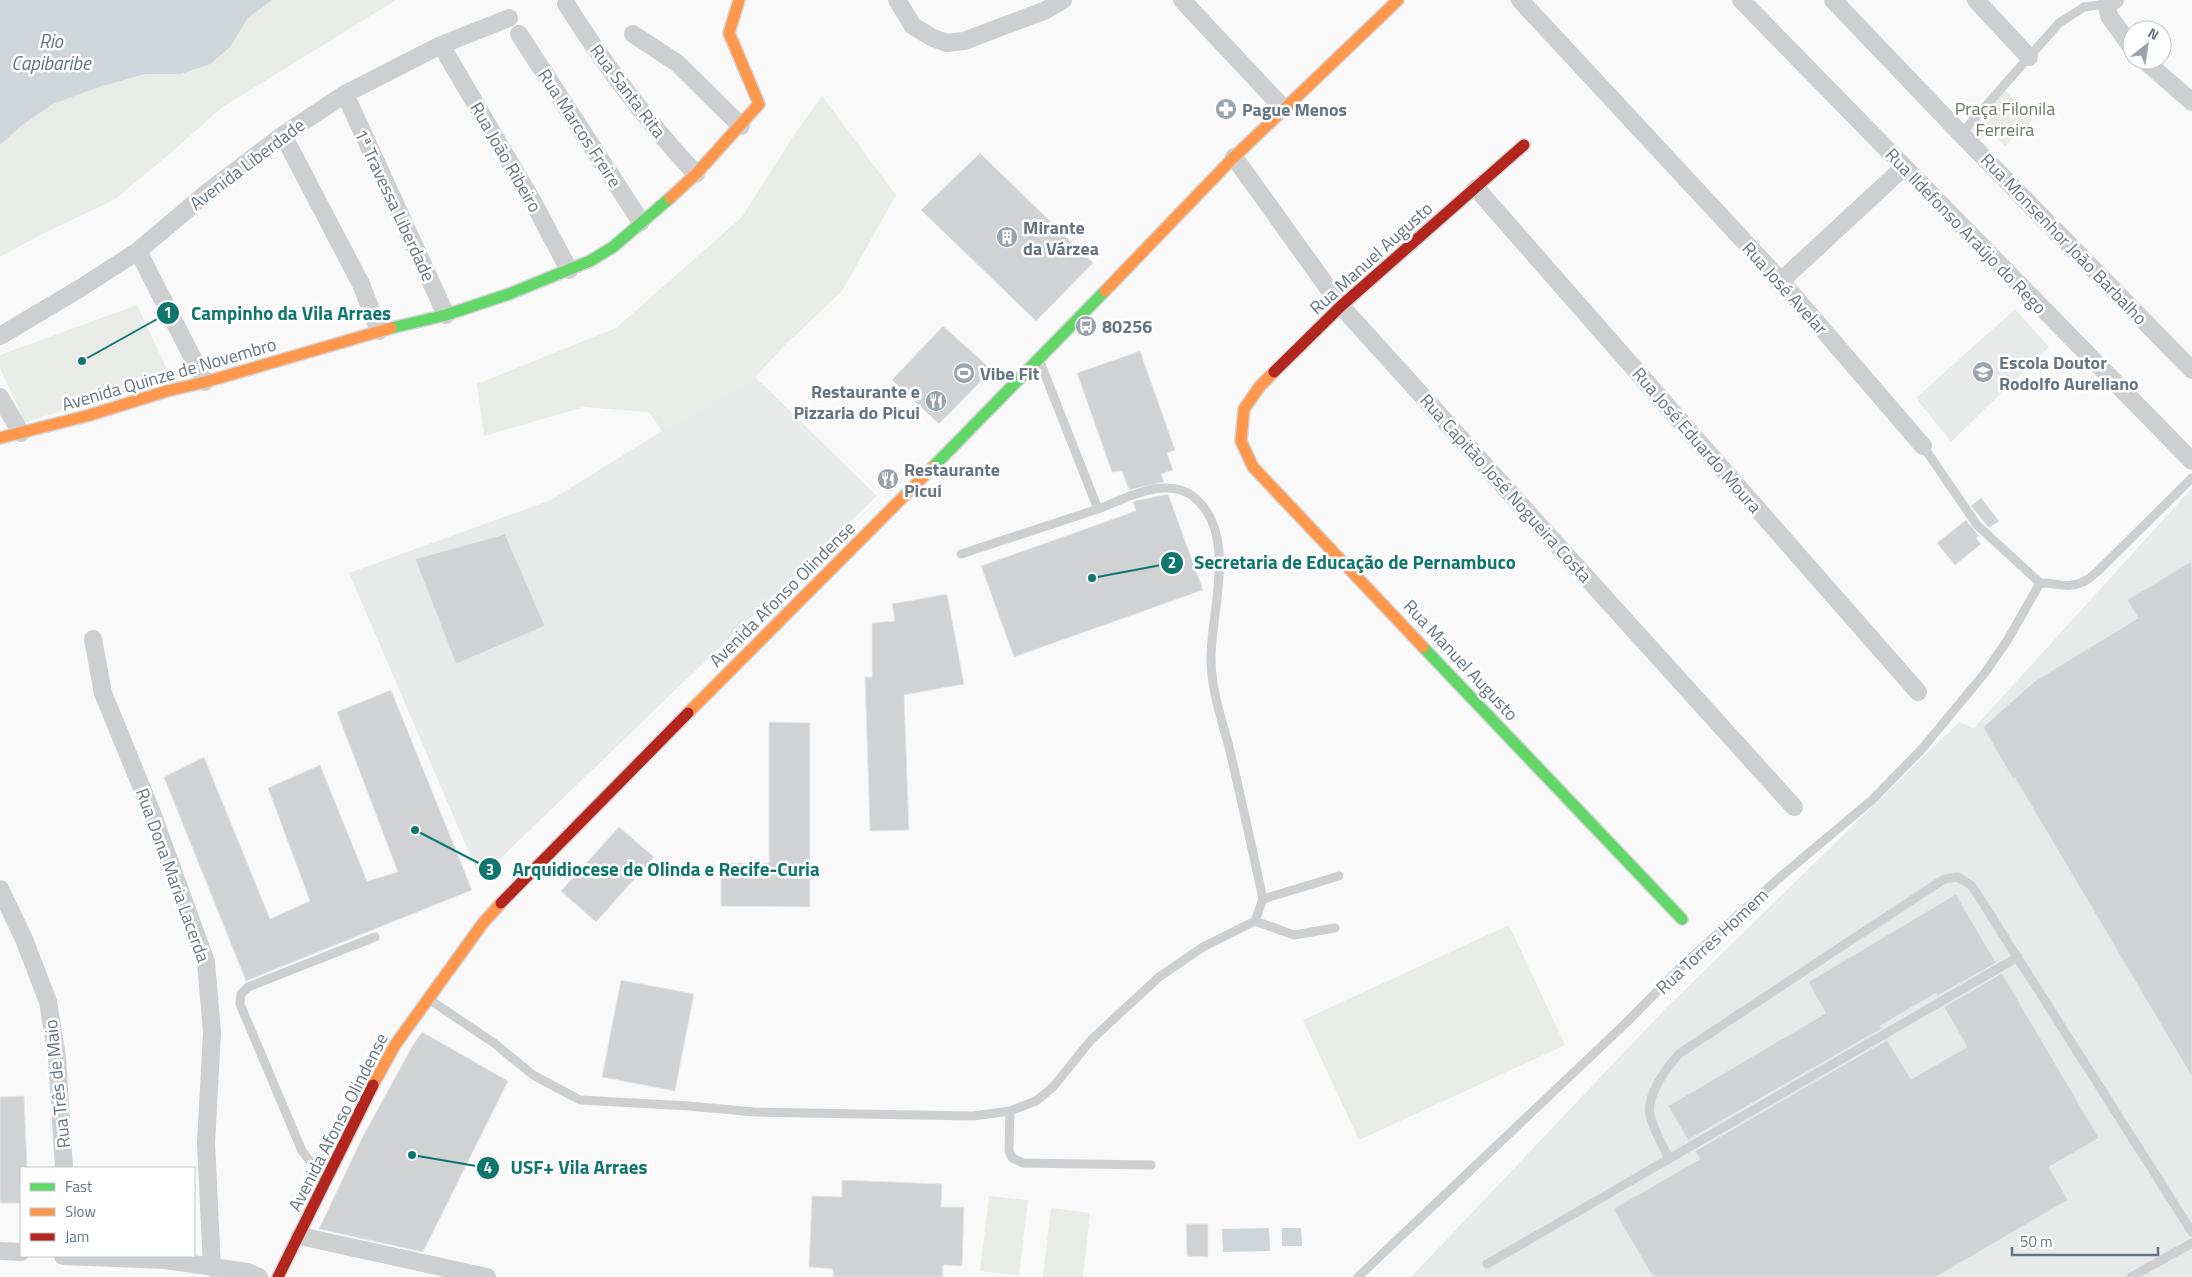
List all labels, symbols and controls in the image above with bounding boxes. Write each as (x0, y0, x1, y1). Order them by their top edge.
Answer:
north arrow (2122, 20, 2172, 70)
text: N (2144, 22, 2163, 45)
water label: Rio Capibaribe (11, 26, 92, 77)
street label: Rua Santa Rita (584, 38, 672, 144)
street label: Rua Marcos Freire (531, 63, 629, 193)
park label: Praça Filonila Ferreira (1955, 95, 2055, 143)
place label: Pague Menos (1242, 96, 1347, 123)
street label: Rua João Ribeiro (463, 97, 549, 217)
pharmacy icon: Pague Menos (1214, 97, 1238, 121)
street label: Avenida Liberdade (184, 112, 310, 216)
street label: 1ª Travessa Liberdade (348, 124, 442, 286)
street label: Rua Ildefonso Araújo do Rego (1879, 142, 2053, 320)
street label: Rua Monsenhor João Barbalho (1975, 147, 2153, 331)
street label: Rua Manuel Augusto (1303, 195, 1439, 321)
place label: Mirante da Várzea (1023, 214, 1099, 262)
building icon: Mirante da Várzea (995, 225, 1019, 249)
street label: Rua José Avelar (1736, 235, 1834, 341)
callout: Campinho da Vila Arraes (155, 296, 401, 330)
text: Campinho da Vila Arraes (191, 298, 391, 327)
text: 1 (164, 301, 172, 324)
place label: 80256 (1102, 313, 1152, 340)
bus stop icon: 80256 (1074, 314, 1098, 338)
street label: Avenida Quinze de Novembro (59, 330, 279, 418)
place label: Escola Doutor Rodolfo Aureliano (1999, 349, 2139, 397)
place label: Vibe Fit (980, 360, 1040, 387)
school or university icon: Escola Doutor Rodolfo Aureliano (1971, 360, 1995, 384)
sports icon: Vibe Fit (952, 361, 976, 385)
street label: Rua José Eduardo Moura (1626, 361, 1768, 519)
place label: Restaurante e Pizzaria do Picui (793, 378, 920, 426)
street label: Rua Capitão José Nogueira Costa (1414, 388, 1598, 588)
restaurant icon: Restaurante e Pizzaria do Picui (924, 389, 948, 413)
place label: Restaurante Picui (904, 456, 1000, 504)
restaurant icon: Restaurante Picui (876, 467, 900, 491)
street label: Avenida Afonso Olindense (703, 515, 861, 673)
callout: Secretaria de Educação de Pernambuco (1159, 546, 1526, 580)
text: Secretaria de Educação de Pernambuco (1194, 547, 1516, 576)
text: 2 (1168, 551, 1176, 574)
street label: Rua Manuel Augusto (1397, 593, 1525, 727)
street label: Rua Dona Maria Lacerda (129, 784, 217, 966)
callout: Arquidiocese de Olinda e Recife-Curia (477, 852, 829, 886)
text: Arquidiocese de Olinda e Recife-Curia (512, 854, 820, 883)
text: 3 (486, 858, 494, 881)
street label: Rua Torres Homem (1650, 882, 1774, 1000)
street label: Rua Três de Maio (37, 1018, 77, 1150)
street label: Avenida Afonso Olindense (281, 1028, 395, 1216)
callout: USF+ Vila Arraes (476, 1151, 658, 1185)
text: USF+ Vila Arraes (511, 1152, 648, 1181)
text: 4 (484, 1156, 492, 1179)
legend (20, 1167, 195, 1257)
text: Fast (65, 1175, 93, 1198)
text: Slow (65, 1200, 96, 1223)
scale bar (2012, 1224, 2158, 1256)
text: Jam (65, 1225, 89, 1248)
text: 50 m (2020, 1230, 2053, 1253)

